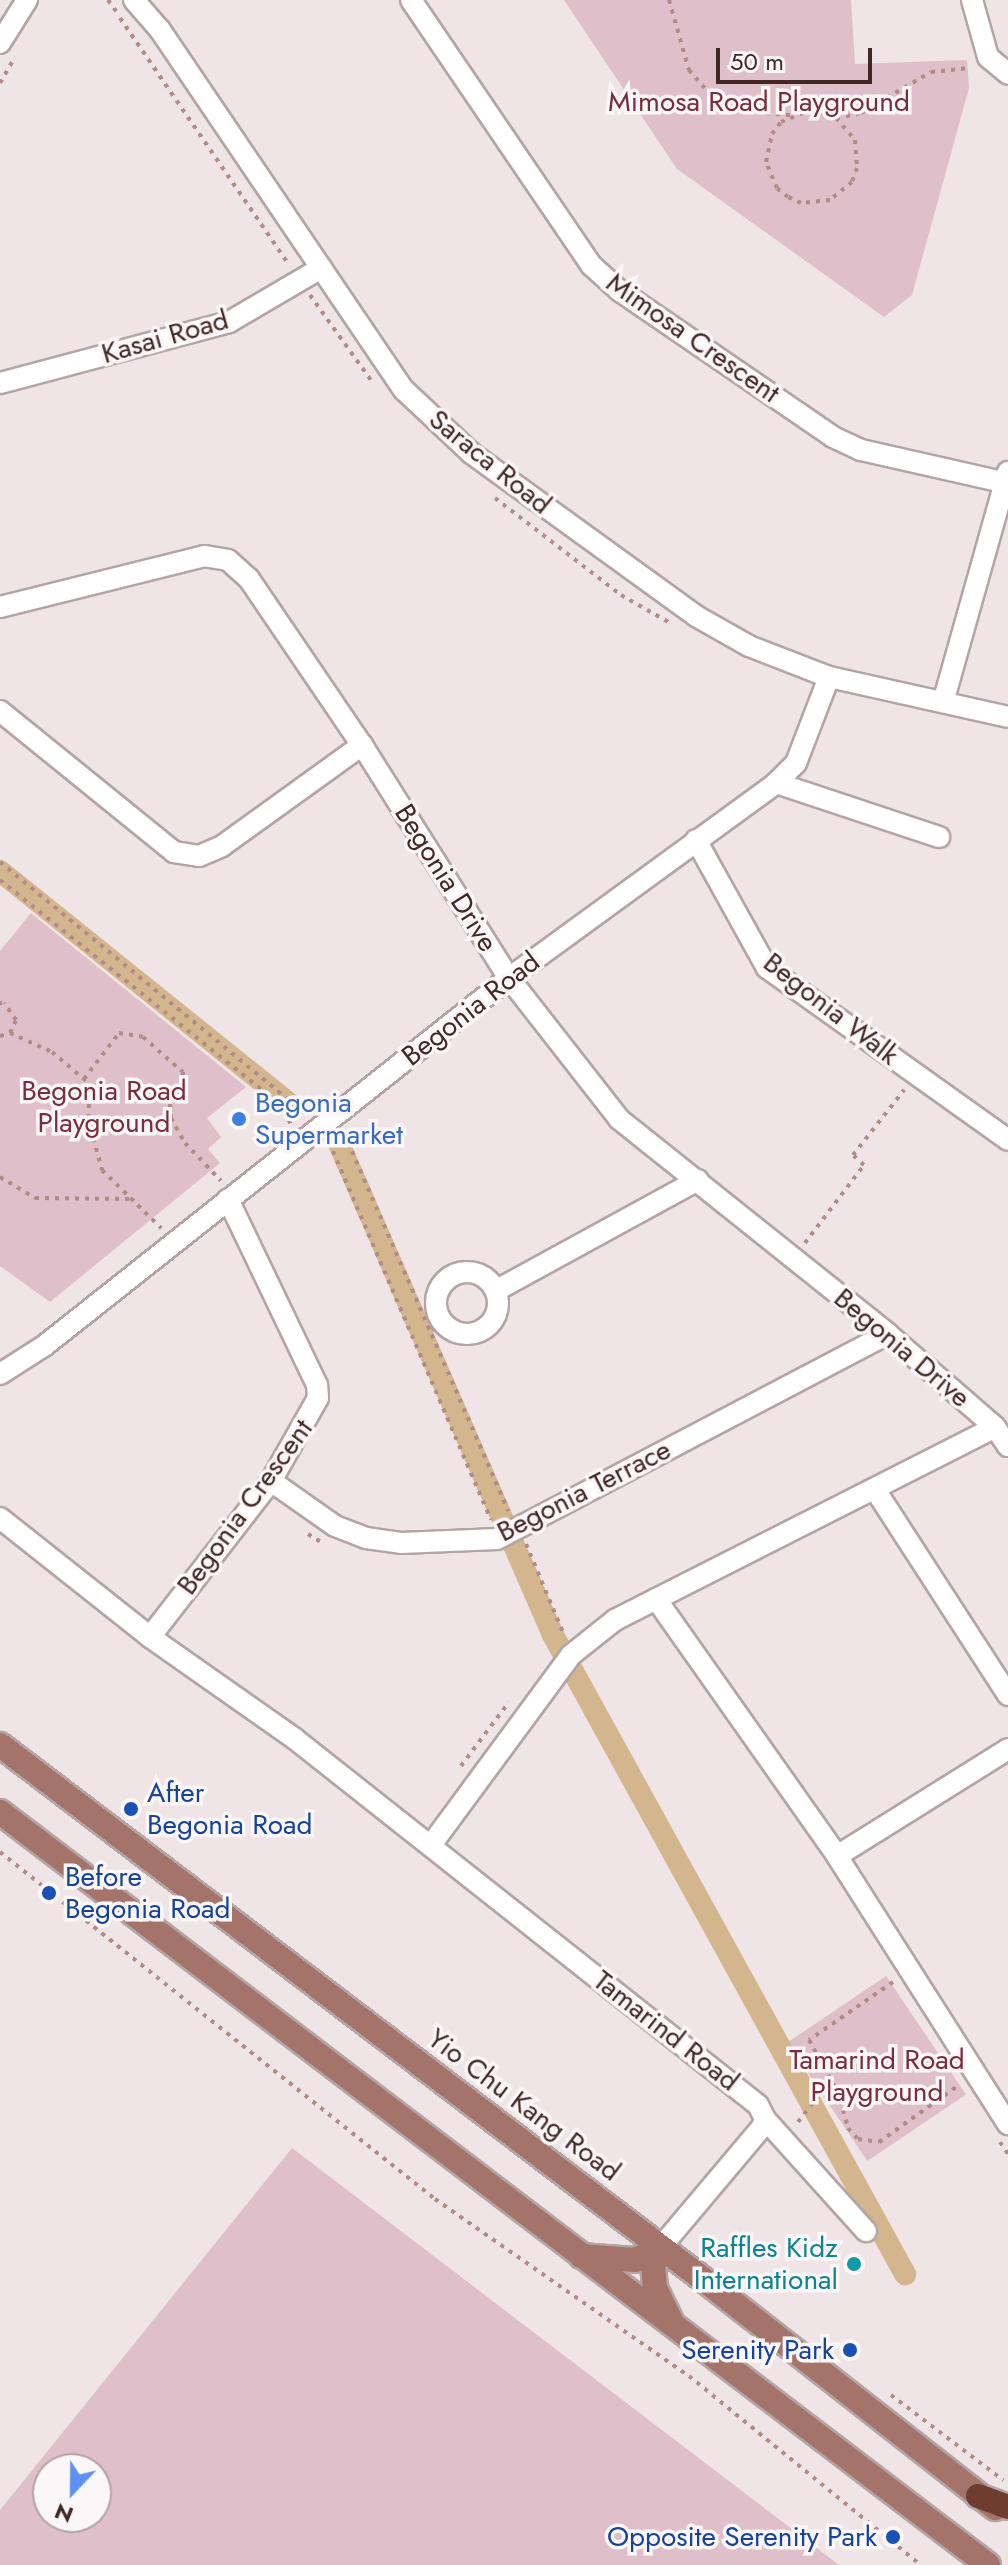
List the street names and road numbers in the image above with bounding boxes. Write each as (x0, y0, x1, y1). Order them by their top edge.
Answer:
street label: Mimosa Crescent (600, 266, 786, 410)
street label: Kasai Road (98, 303, 232, 371)
street label: Saraca Road (422, 403, 558, 521)
street label: Begonia Drive (387, 798, 505, 958)
street label: Begonia Road (395, 945, 547, 1073)
street label: Begonia Walk (757, 946, 905, 1072)
street label: Begonia Drive (827, 1281, 977, 1415)
street label: Begonia Crescent (170, 1413, 320, 1601)
street label: Begonia Terrace (492, 1433, 676, 1549)
street label: Tamarind Road (587, 1964, 745, 2098)
street label: Yio Chu Kang Road (421, 2022, 627, 2188)

